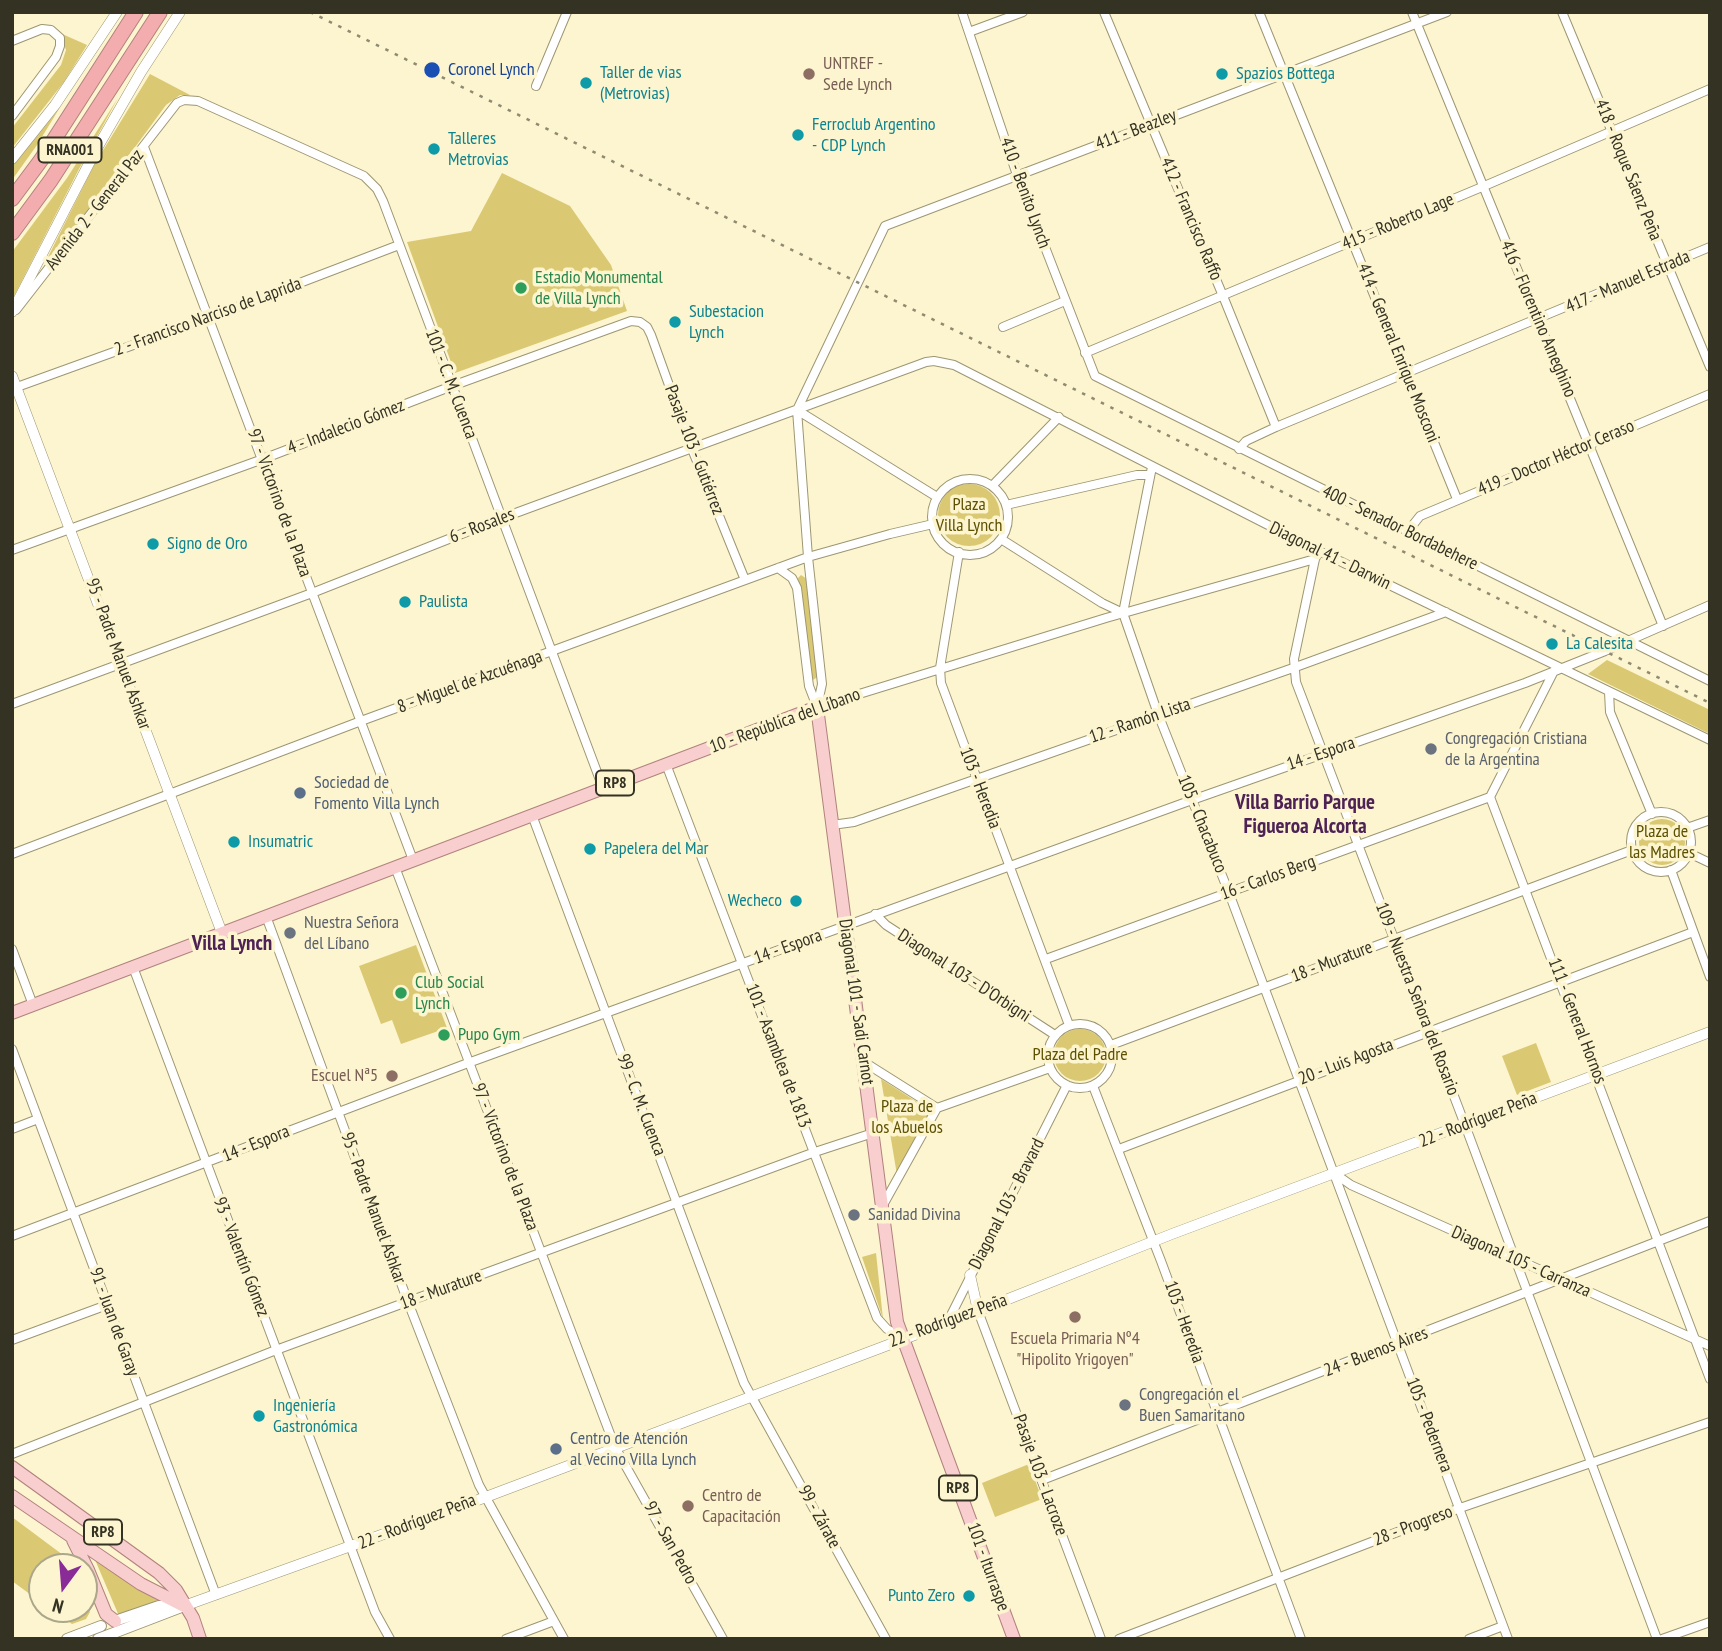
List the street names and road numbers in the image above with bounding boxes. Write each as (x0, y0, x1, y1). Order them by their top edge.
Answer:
street label: 418 - Roque Sáenz Peña (1590, 96, 1666, 244)
street label: 411 - Beazley (1093, 105, 1179, 155)
street label: 410 - Benito Lynch (995, 135, 1055, 251)
road number: RNA001 (38, 138, 102, 162)
street label: Avenida 2 - General Paz (41, 145, 149, 275)
street label: 412 - Francisco Raffo (1155, 154, 1227, 284)
street label: 415 - Roberto Lage (1339, 189, 1457, 255)
street label: 416 - Florentino Ameghino (1495, 237, 1581, 401)
street label: 417 - Manuel Estrada (1563, 246, 1693, 318)
street label: 414 - General Enrique Mosconi (1352, 260, 1444, 446)
street label: 2 - Francisco Narciso de Laprida (112, 273, 304, 361)
street label: 101 - C. M. Cuenca (420, 326, 482, 442)
street label: Pasaje 103 - Gutiérrez (659, 382, 729, 518)
street label: 4 - Indalecio Gómez (284, 395, 408, 459)
street label: 419 - Doctor Héctor Ceraso (1474, 415, 1638, 501)
street label: 97 - Victorino de la Plaza (242, 426, 316, 580)
street label: 400 - Senador Bordabehere (1318, 481, 1482, 575)
street label: 6 - Rosales (447, 504, 517, 548)
street label: Diagonal 41 - Darwin (1266, 517, 1394, 595)
street label: 95 - Padre Manuel Ashkar (81, 575, 155, 733)
street label: 8 - Miguel de Azcuénaga (395, 646, 545, 718)
street label: 10 - República del Líbano (707, 684, 863, 758)
street label: 12 - Ramón Lista (1086, 694, 1194, 748)
street label: 14 - Espora (1284, 732, 1358, 776)
street label: 103 - Heredia (955, 744, 1005, 832)
road number: RP8 (596, 770, 634, 796)
street label: 105 - Chacabuco (1173, 772, 1231, 876)
street label: 16 - Carlos Berg (1217, 851, 1319, 905)
street label: 109 - Nuestra Señora del Rosario (1370, 900, 1464, 1098)
street label: Diagonal 101 - Sadi Carnot (834, 918, 878, 1086)
street label: 14 - Espora (751, 925, 825, 969)
street label: Diagonal 103 - D'Orbigni (894, 925, 1034, 1027)
street label: 18 - Murature (1288, 937, 1376, 987)
street label: 111 - General Hornos (1543, 955, 1611, 1087)
street label: 101 - Asamblea de 1813 (741, 981, 815, 1131)
street label: 20 - Luis Agosta (1295, 1034, 1397, 1090)
street label: 99 - C. M. Cuenca (612, 1051, 670, 1159)
street label: 97 - Victorino de la Plaza (467, 1080, 543, 1234)
street label: 22 - Rodríguez Peña (1416, 1088, 1540, 1152)
street label: 14 - Espora (219, 1121, 293, 1167)
street label: 95 - Padre Manuel Ashkar (336, 1129, 410, 1287)
street label: Diagonal 103 - Bravard (965, 1135, 1049, 1273)
street label: 93 - Valentín Gómez (208, 1194, 274, 1320)
street label: Diagonal 105 - Carranza (1448, 1222, 1594, 1302)
street label: 91 - Juan de Garay (84, 1265, 144, 1379)
street label: 18 - Murature (397, 1265, 485, 1315)
street label: 103 - Heredia (1159, 1278, 1209, 1366)
street label: 22 - Rodríguez Peña (886, 1290, 1010, 1352)
street label: 24 - Buenos Aires (1321, 1322, 1431, 1382)
street label: 105 - Pedernera (1401, 1375, 1457, 1475)
street label: Pasaje 103 - Lacroze (1008, 1411, 1072, 1539)
road number: RP8 (939, 1476, 977, 1500)
street label: 99 - Zárate (793, 1482, 845, 1552)
street label: 22 - Rodríguez Peña (355, 1490, 479, 1554)
street label: 97 - San Pedro (638, 1498, 702, 1588)
street label: 28 - Progreso (1370, 1501, 1456, 1551)
road number: RP8 (84, 1520, 122, 1544)
street label: 101 - Iturraspe (962, 1520, 1014, 1614)

